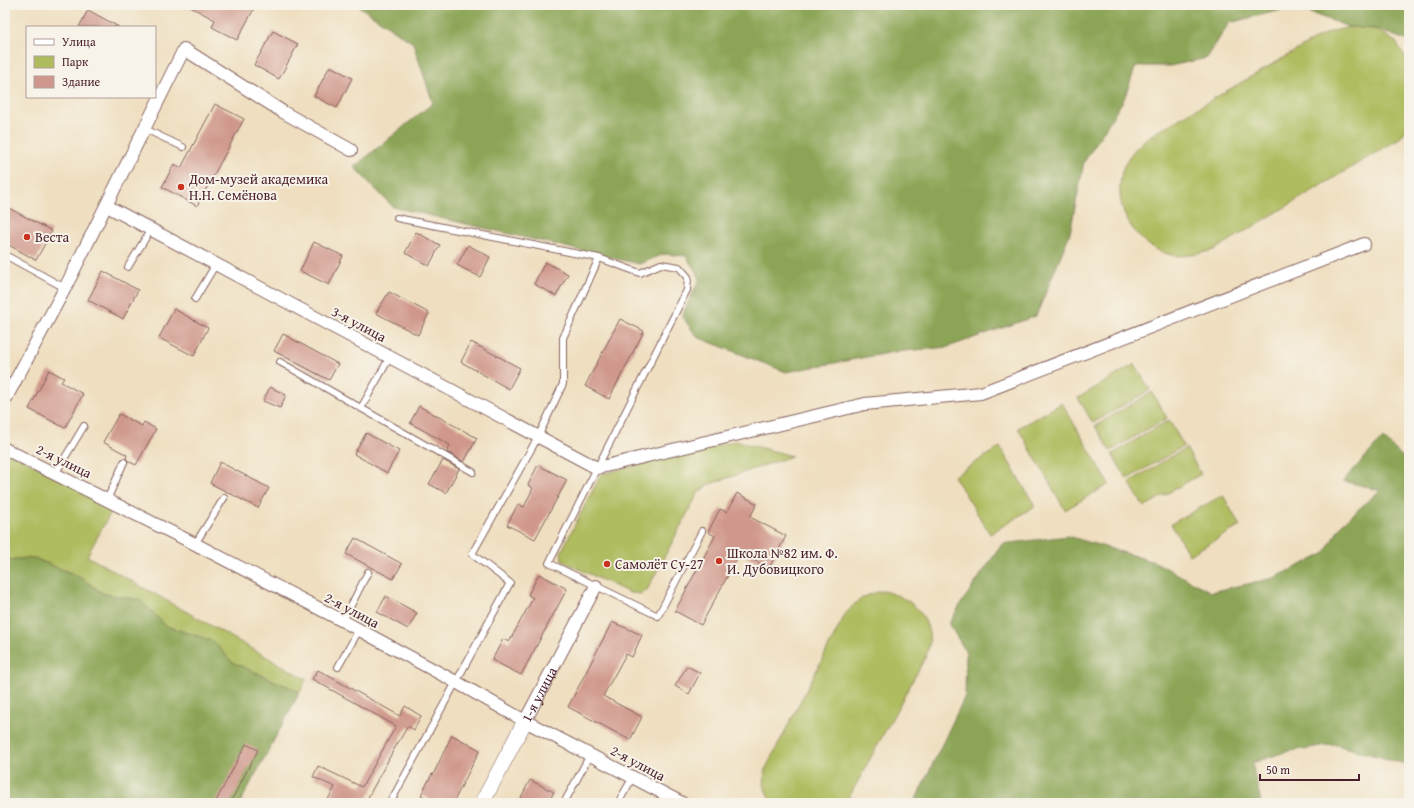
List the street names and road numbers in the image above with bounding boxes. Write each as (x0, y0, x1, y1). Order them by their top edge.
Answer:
street label: 3-я улица (328, 301, 390, 347)
street label: 2-я улица (33, 439, 95, 483)
street label: 2-я улица (321, 587, 383, 633)
street label: 1-я улица (516, 663, 562, 725)
street label: 2-я улица (607, 740, 669, 786)

